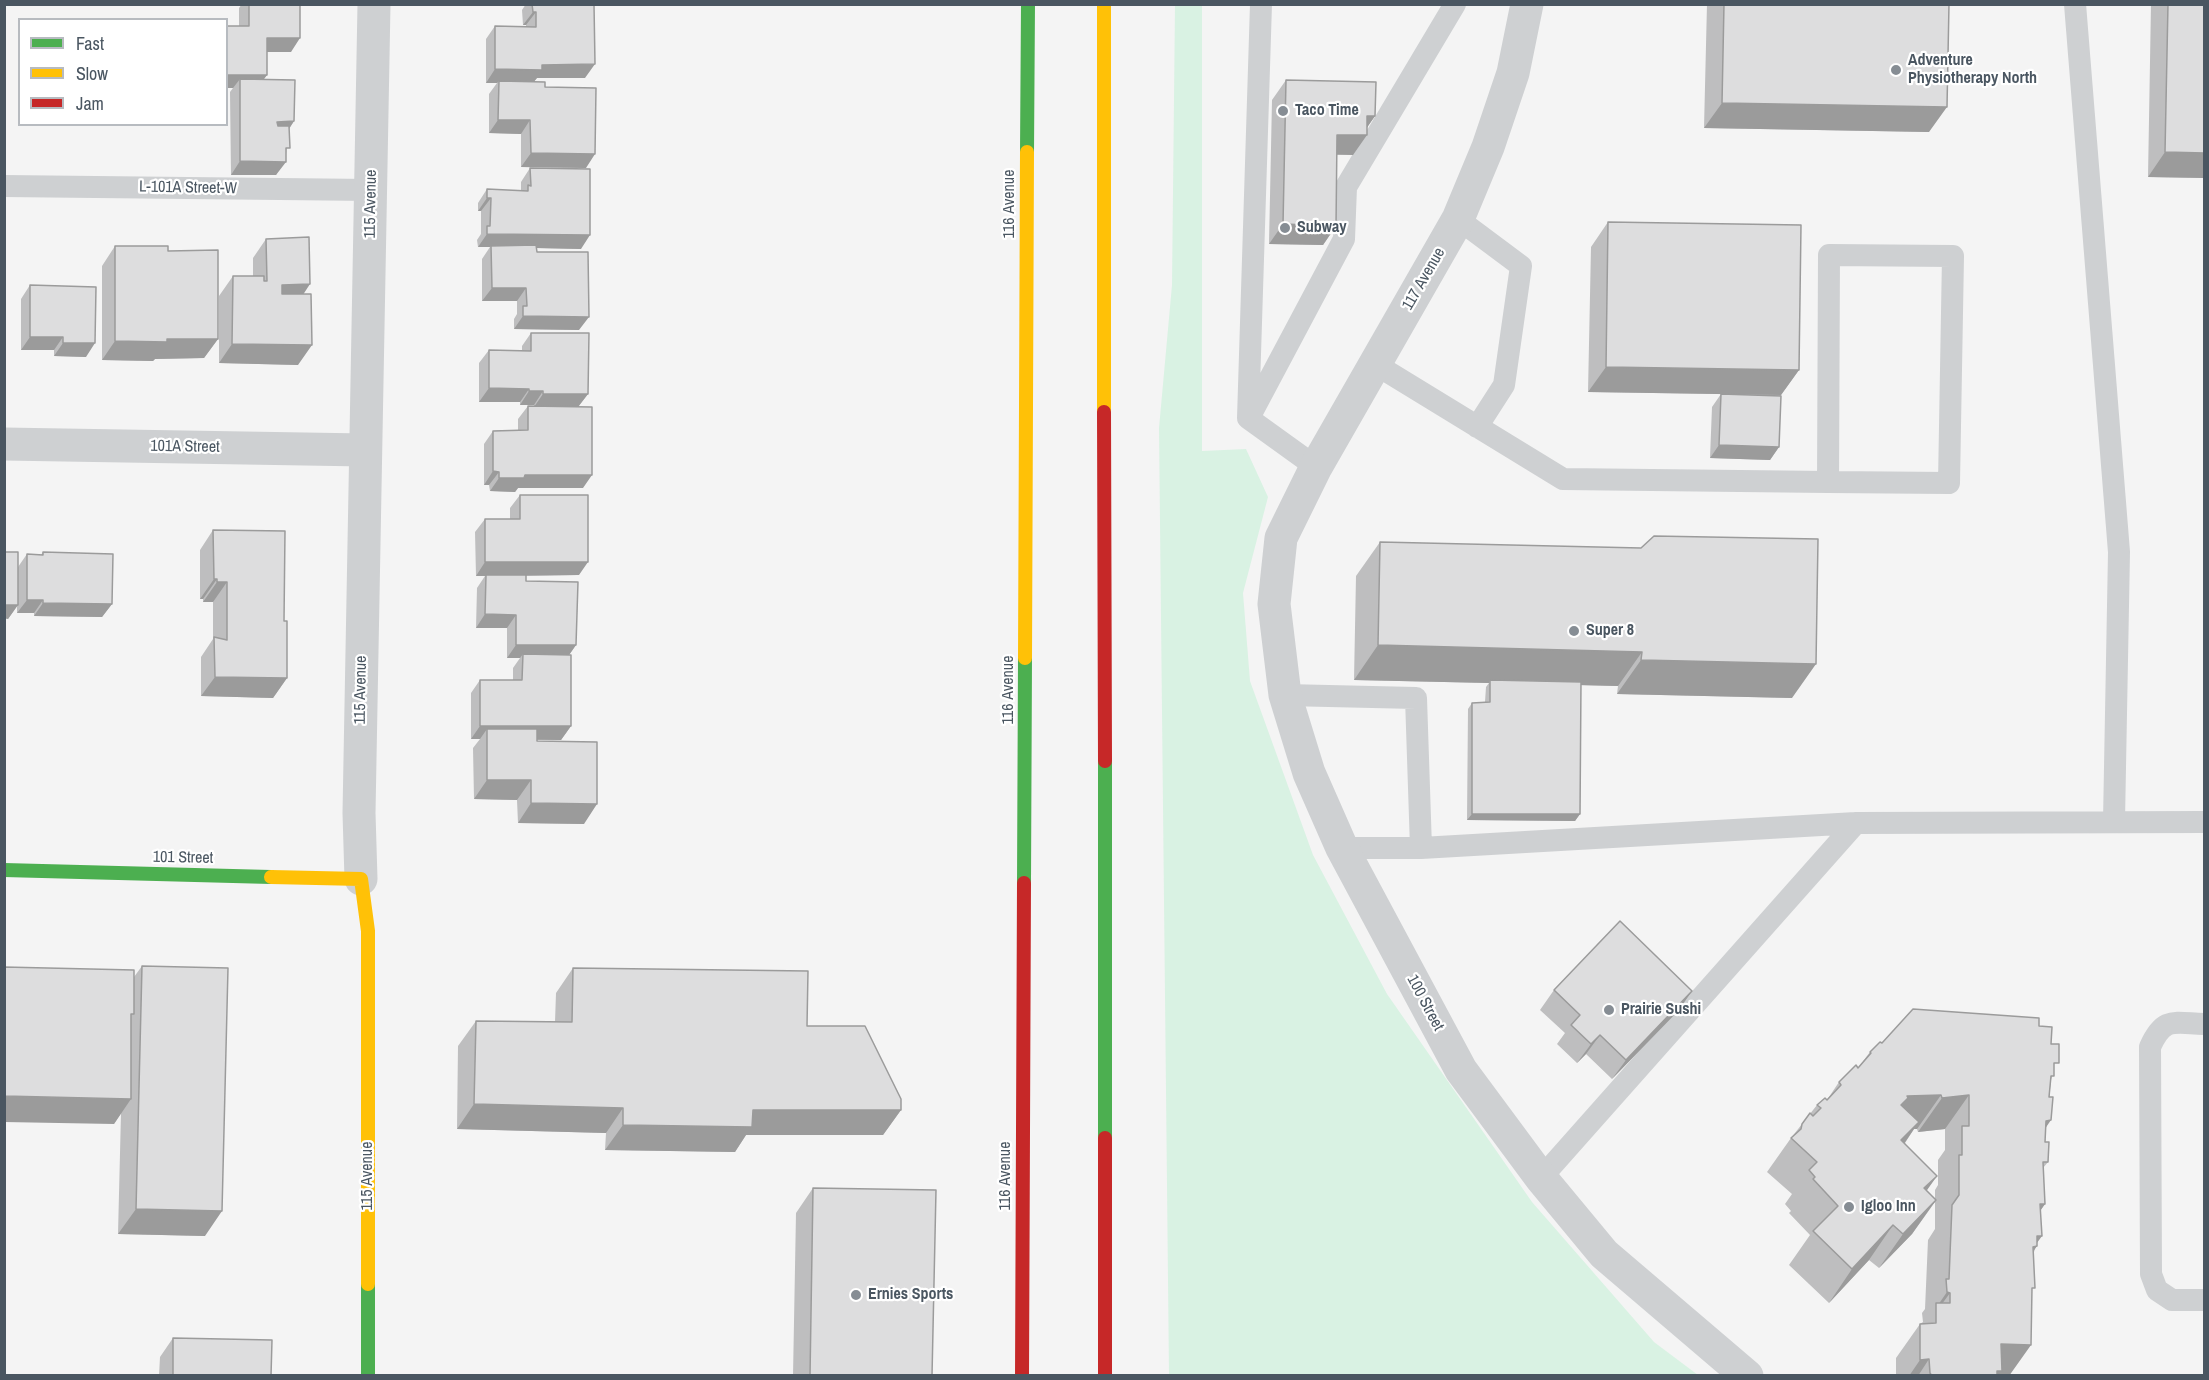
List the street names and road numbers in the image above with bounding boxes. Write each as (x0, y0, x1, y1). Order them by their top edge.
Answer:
street label: 115 Avenue (361, 169, 381, 239)
street label: 116 Avenue (1000, 170, 1020, 238)
street label: L-101A Street-W (139, 178, 237, 198)
street label: 117 Avenue (1398, 244, 1450, 314)
street label: 101A Street (150, 437, 220, 457)
street label: 115 Avenue (351, 655, 371, 725)
street label: 116 Avenue (999, 656, 1019, 724)
street label: 101 Street (153, 848, 213, 868)
street label: 100 Street (1402, 972, 1448, 1034)
street label: 115 Avenue (358, 1142, 378, 1210)
street label: 116 Avenue (996, 1142, 1016, 1210)

